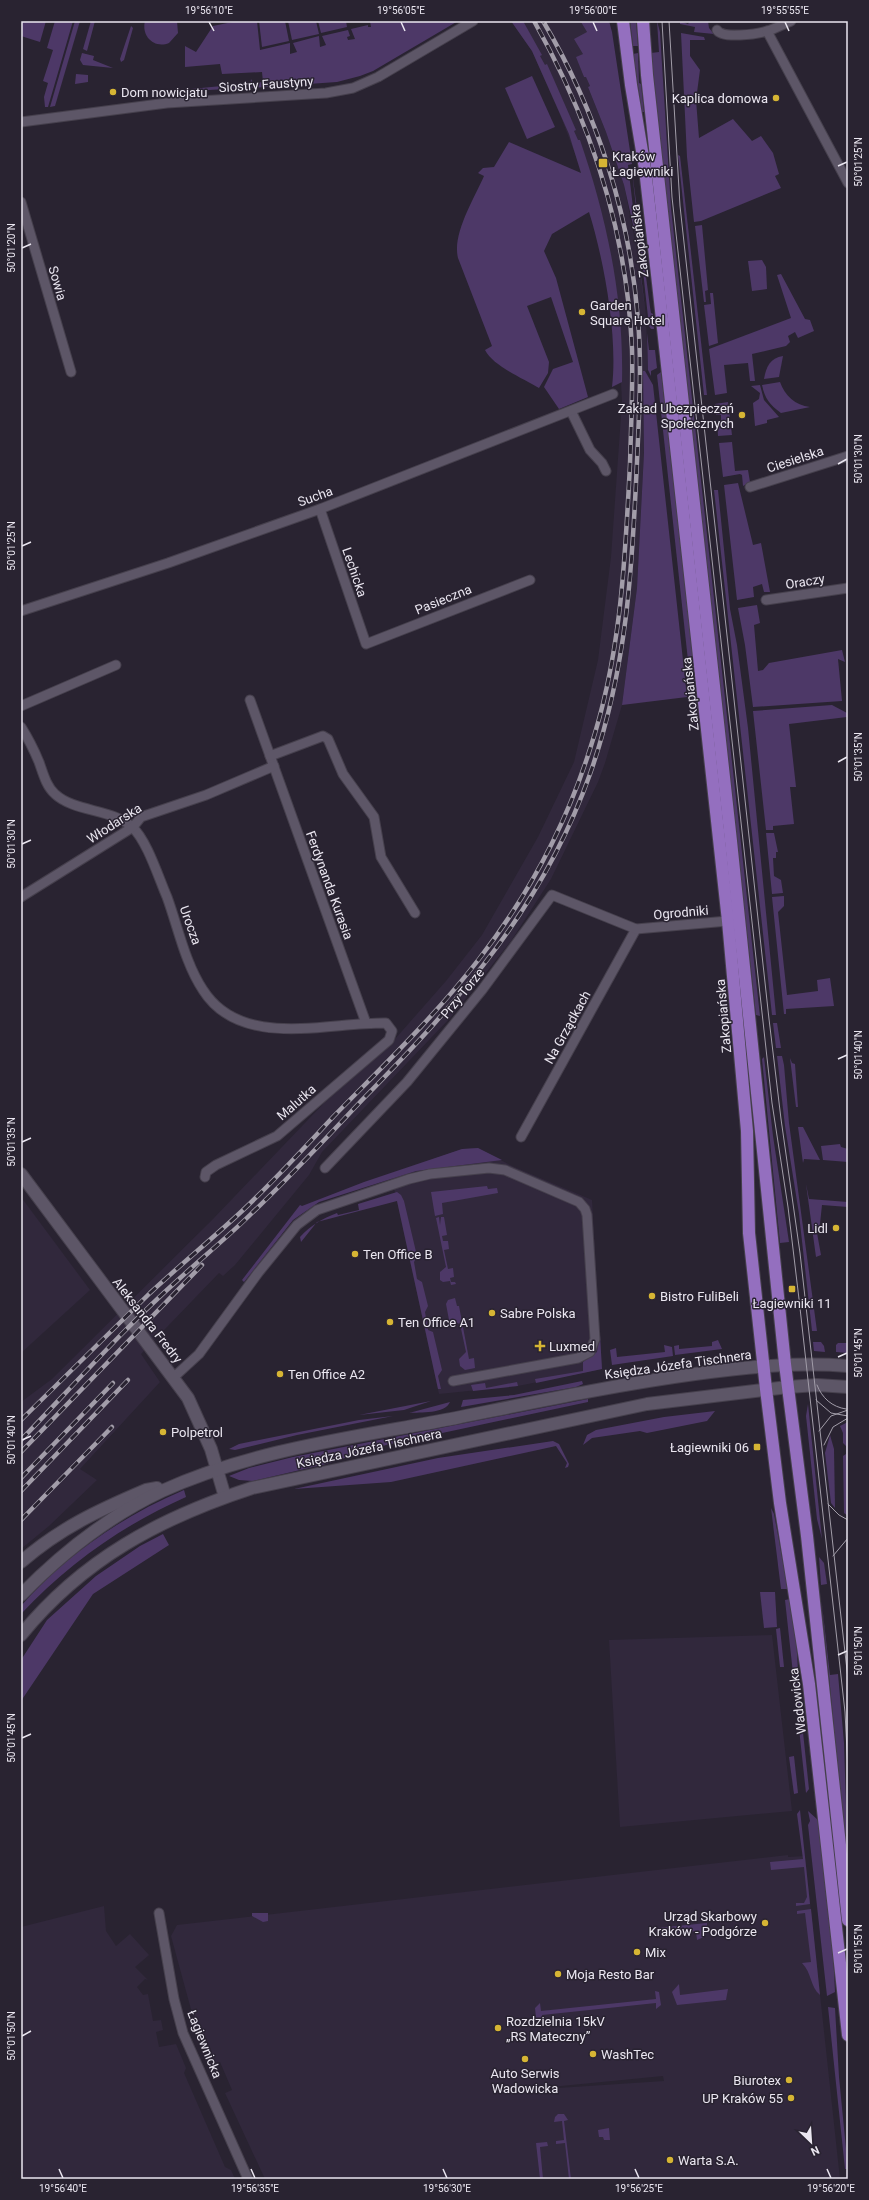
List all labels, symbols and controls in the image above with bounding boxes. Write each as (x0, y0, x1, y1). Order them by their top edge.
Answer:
text: 19°56'10"E (185, 5, 233, 16)
text: 19°56'05"E (377, 5, 425, 16)
text: 19°56'00"E (569, 5, 617, 16)
text: 19°55'55"E (761, 5, 809, 16)
street label: Siostry Faustyny (218, 74, 314, 95)
place label: Dom nowicjatu (121, 85, 208, 100)
marker: Dom nowicjatu (108, 87, 118, 97)
place label: Kaplica domowa (672, 91, 768, 106)
marker: Kaplica domowa (771, 93, 781, 103)
text: 50°01'25"N (853, 137, 864, 187)
place label: Kraków Łagiewniki (612, 149, 673, 179)
marker: Kraków Łagiewniki (597, 157, 609, 169)
street label: Zakopiańska (628, 203, 651, 279)
text: 50°01'20"N (6, 223, 17, 273)
street label: Sowia (45, 264, 70, 302)
place label: Garden Square Hotel (590, 298, 665, 328)
marker: Garden Square Hotel (577, 307, 587, 317)
place label: Zakład Ubezpieczeń Społecznych (618, 401, 734, 431)
marker: Zakład Ubezpieczeń Społecznych (737, 410, 747, 420)
text: 50°01'30"N (853, 434, 864, 484)
street label: Ciesielska (765, 443, 825, 476)
street label: Sucha (296, 483, 335, 510)
text: 50°01'25"N (6, 521, 17, 571)
street label: Lechicka (339, 545, 370, 599)
street label: Oraczy (784, 571, 826, 592)
street label: Pasieczna (413, 581, 474, 618)
street label: Zakopiańska (679, 656, 702, 732)
text: 50°01'35"N (853, 732, 864, 782)
street label: Włodarska (84, 800, 144, 846)
text: 50°01'30"N (6, 819, 17, 869)
street label: Ferdynanda Kurasia (303, 829, 356, 941)
street label: Ogrodniki (653, 903, 709, 922)
street label: Urocza (177, 904, 204, 947)
street label: Przy Torze (438, 965, 487, 1021)
street label: Zakopiańska (713, 978, 734, 1053)
street label: Na Grządkach (541, 988, 594, 1066)
text: 50°01'40"N (853, 1030, 864, 1080)
street label: Malutka (274, 1081, 319, 1123)
text: 50°01'35"N (6, 1117, 17, 1167)
place label: Lidl (807, 1221, 828, 1236)
marker: Lidl (831, 1223, 841, 1233)
place label: Ten Office B (363, 1247, 433, 1262)
marker: Ten Office B (350, 1249, 360, 1259)
street label: Aleksandra Fredry (110, 1275, 186, 1366)
marker: Łagiewniki 11 (787, 1284, 797, 1294)
place label: Bistro FuliBeli (660, 1289, 739, 1304)
marker: Bistro FuliBeli (647, 1291, 657, 1301)
place label: Łagiewniki 11 (752, 1296, 832, 1311)
place label: Sabre Polska (500, 1306, 576, 1321)
marker: Sabre Polska (487, 1308, 497, 1318)
place label: Ten Office A1 (398, 1315, 475, 1330)
marker: Ten Office A1 (385, 1317, 395, 1327)
text: 50°01'45"N (853, 1328, 864, 1378)
place label: Luxmed (549, 1339, 595, 1354)
marker: Luxmed (534, 1340, 546, 1352)
street label: Księdza Józefa Tischnera (604, 1347, 752, 1382)
place label: Ten Office A2 (288, 1367, 365, 1382)
marker: Ten Office A2 (275, 1369, 285, 1379)
text: 50°01'40"N (6, 1415, 17, 1465)
place label: Polpetrol (171, 1425, 223, 1440)
street label: Księdza Józefa Tischnera (295, 1426, 443, 1471)
marker: Polpetrol (158, 1427, 168, 1437)
place label: Łagiewniki 06 (670, 1440, 749, 1455)
marker: Łagiewniki 06 (752, 1442, 762, 1452)
text: 50°01'50"N (853, 1626, 864, 1676)
street label: Wadowicka (786, 1667, 809, 1735)
text: 50°01'45"N (6, 1713, 17, 1763)
place label: Urząd Skarbowy Kraków - Podgórze (649, 1909, 757, 1939)
marker: Urząd Skarbowy Kraków - Podgórze (760, 1918, 770, 1928)
text: 50°01'55"N (853, 1924, 864, 1974)
place label: Mix (645, 1945, 667, 1960)
marker: Mix (632, 1947, 642, 1957)
place label: Moja Resto Bar (566, 1967, 655, 1982)
marker: Moja Resto Bar (553, 1969, 563, 1979)
street label: Łagiewnicka (184, 2008, 225, 2080)
text: 50°01'50"N (6, 2011, 17, 2061)
place label: Rozdzielnia 15kV „RS Mateczny” (506, 2014, 606, 2044)
marker: Rozdzielnia 15kV „RS Mateczny” (493, 2023, 503, 2033)
place label: WashTec (601, 2047, 654, 2062)
marker: WashTec (588, 2049, 598, 2059)
marker: Auto Serwis Wadowicka (520, 2054, 530, 2064)
place label: Auto Serwis Wadowicka (490, 2066, 560, 2096)
place label: Biurotex (733, 2073, 782, 2088)
marker: Biurotex (784, 2075, 794, 2085)
place label: UP Kraków 55 (702, 2091, 783, 2106)
marker: UP Kraków 55 (786, 2093, 796, 2103)
north arrow (791, 2122, 831, 2162)
text: N (809, 2143, 821, 2158)
place label: Warta S.A. (678, 2153, 739, 2168)
marker: Warta S.A. (665, 2155, 675, 2165)
text: 19°56'40"E (39, 2183, 87, 2194)
text: 19°56'35"E (231, 2183, 279, 2194)
text: 19°56'30"E (423, 2183, 471, 2194)
text: 19°56'25"E (615, 2183, 663, 2194)
text: 19°56'20"E (807, 2183, 855, 2194)

